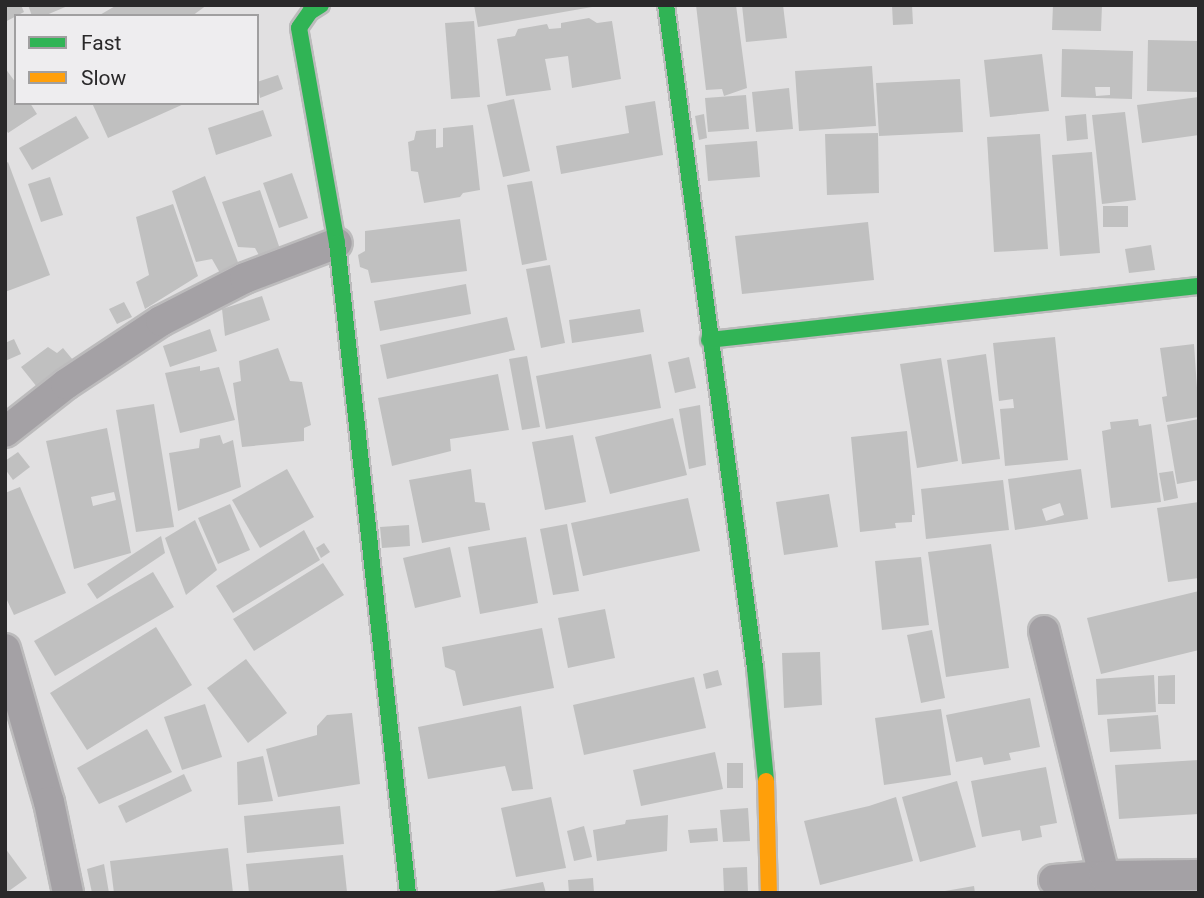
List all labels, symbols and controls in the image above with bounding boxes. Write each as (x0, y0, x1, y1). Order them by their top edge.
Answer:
legend (14, 14, 259, 105)
text: Fast (81, 31, 121, 55)
text: Slow (81, 66, 126, 90)

